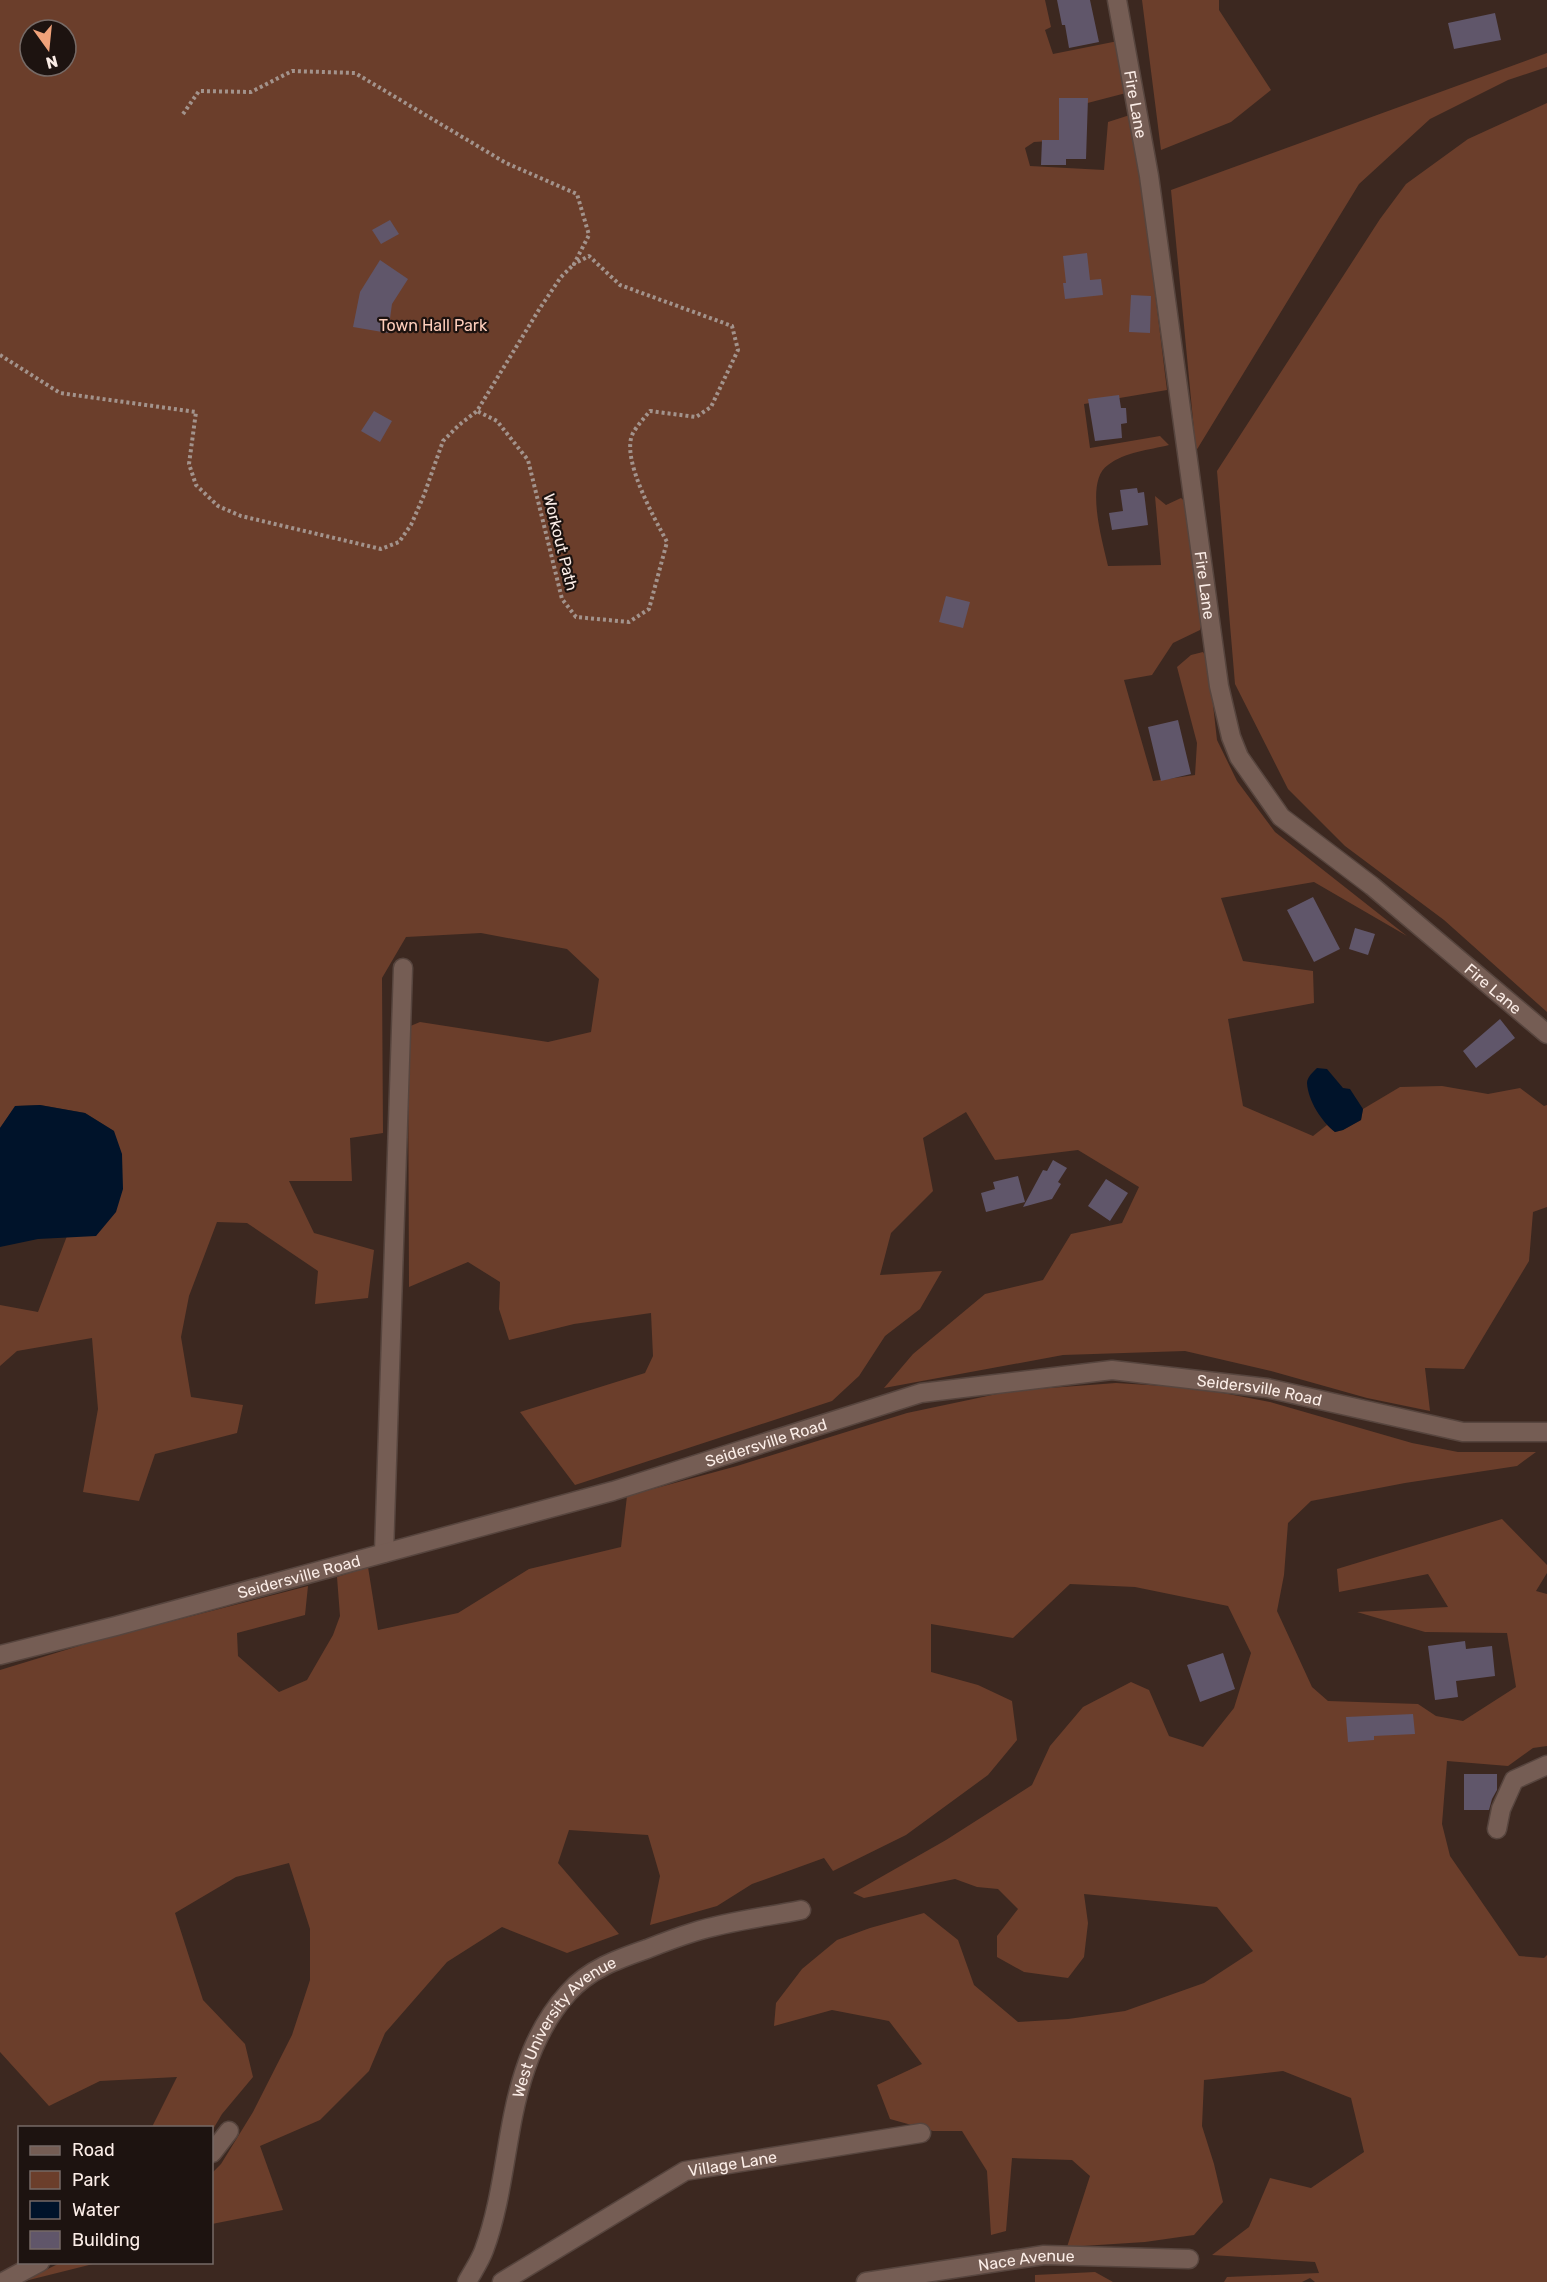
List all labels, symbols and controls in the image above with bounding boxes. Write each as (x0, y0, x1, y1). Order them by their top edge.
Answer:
north arrow (18, 18, 78, 78)
text: N (44, 51, 60, 73)
street label: Fire Lane (1120, 69, 1151, 140)
park label: Town Hall Park (379, 316, 488, 335)
street label: Workout Path (539, 492, 582, 593)
street label: Fire Lane (1191, 550, 1219, 621)
street label: Fire Lane (1461, 960, 1525, 1018)
street label: Seidersville Road (1196, 1371, 1324, 1410)
street label: Seidersville Road (703, 1415, 829, 1471)
street label: Seidersville Road (235, 1551, 363, 1603)
street label: West University Avenue (508, 1953, 619, 2100)
legend (18, 2126, 213, 2264)
text: Road (72, 2139, 115, 2161)
street label: Village Lane (687, 2147, 778, 2180)
text: Park (72, 2169, 110, 2191)
text: Water (72, 2199, 120, 2221)
text: Building (72, 2229, 140, 2251)
street label: Nace Avenue (977, 2246, 1075, 2275)

